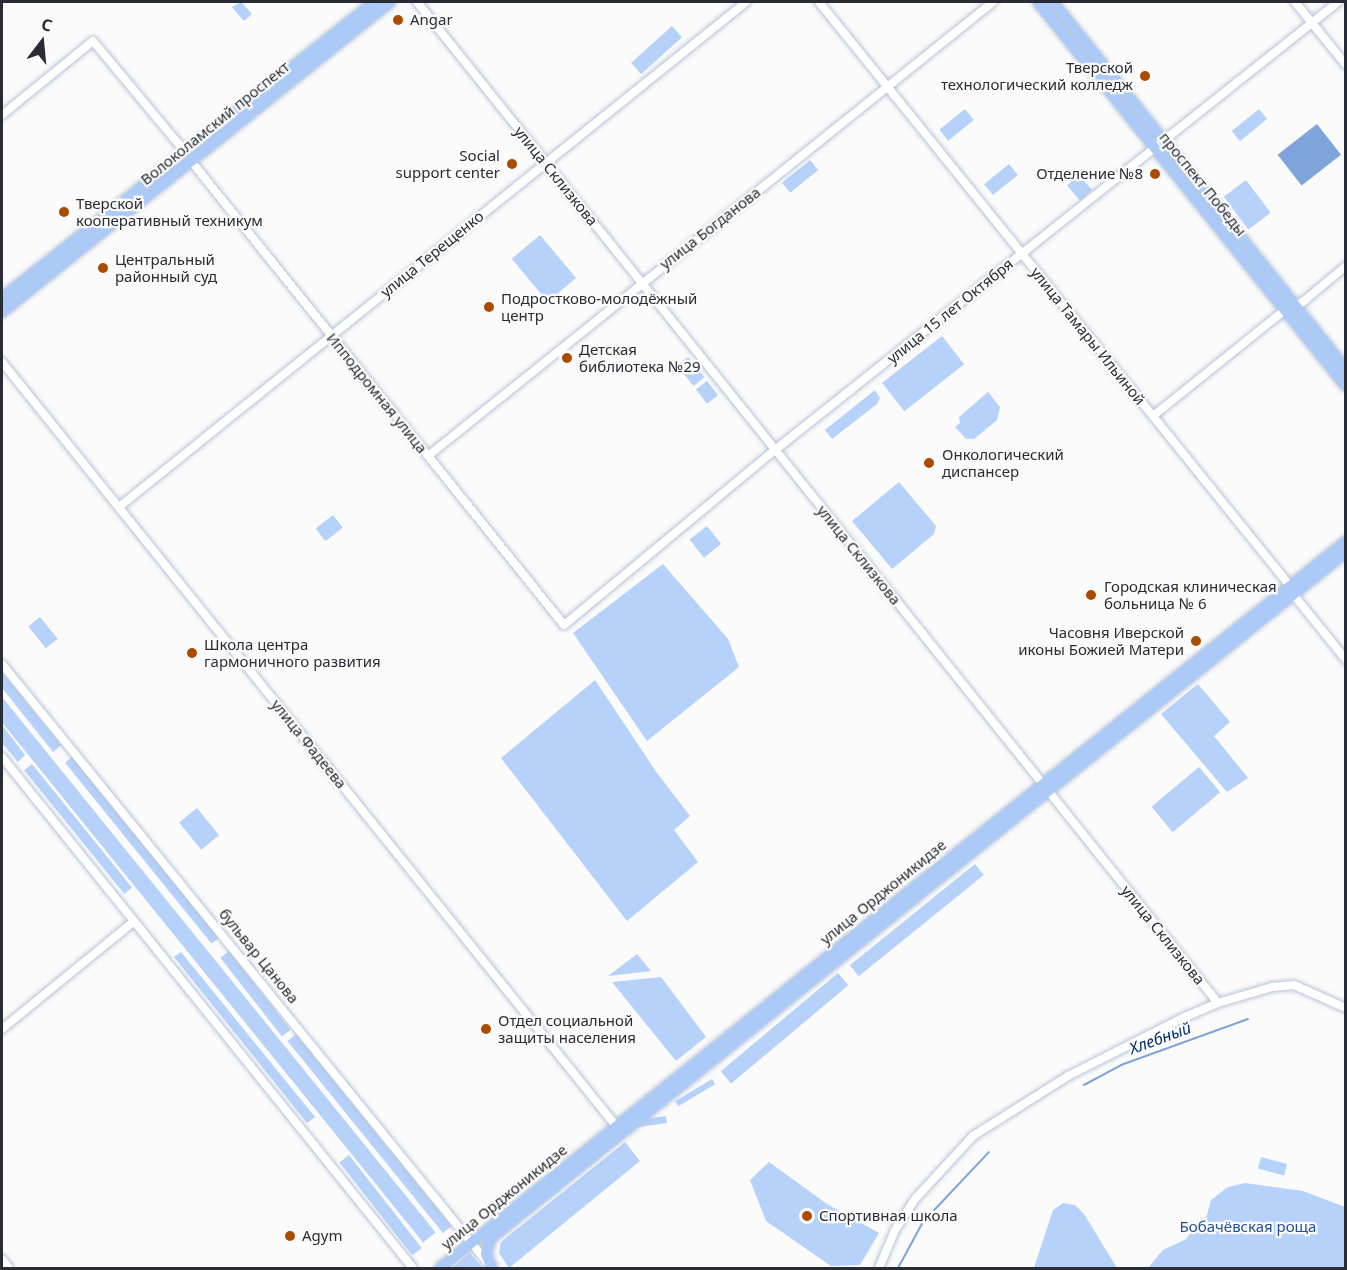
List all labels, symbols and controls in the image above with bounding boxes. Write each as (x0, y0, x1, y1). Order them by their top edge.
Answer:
place label: Angar (410, 11, 453, 29)
north arrow (12, 12, 72, 72)
text: С (39, 13, 55, 37)
marker: Angar (391, 13, 405, 27)
street label: Волоколамский проспект (137, 57, 293, 189)
place label: Тверской технологический колледж (941, 58, 1133, 93)
marker: Тверской технологический колледж (1138, 69, 1152, 83)
street label: улица Склизкова (510, 123, 602, 229)
street label: проспект Победы (1156, 129, 1250, 239)
place label: Social support center (396, 146, 500, 181)
marker: Social support center (505, 157, 519, 171)
place label: Отделение №8 (1036, 165, 1143, 183)
marker: Отделение №8 (1148, 167, 1162, 181)
street label: улица Богданова (656, 183, 764, 273)
place label: Тверской кооперативный техникум (76, 194, 263, 229)
marker: Тверской кооперативный техникум (57, 205, 71, 219)
street label: улица Терещенко (377, 207, 487, 301)
place label: Центральный районный суд (115, 250, 217, 285)
street label: улица 15 лет Октября (883, 255, 1017, 367)
marker: Центральный районный суд (96, 261, 110, 275)
street label: улица Тамары Ильиной (1027, 264, 1149, 408)
place label: Подростково-молодёжный центр (501, 289, 697, 324)
marker: Подростково-молодёжный центр (482, 300, 496, 314)
street label: Ипподромная улица (323, 329, 431, 457)
place label: Детская библиотека №29 (579, 340, 701, 375)
marker: Детская библиотека №29 (560, 351, 574, 365)
place label: Онкологический диспансер (942, 445, 1064, 480)
marker: Онкологический диспансер (920, 454, 938, 472)
street label: улица Склизкова (813, 502, 905, 608)
place label: Городская клиническая больница № 6 (1104, 577, 1277, 612)
marker: Городская клиническая больница № 6 (1082, 586, 1100, 604)
place label: Часовня Иверской иконы Божией Матери (1018, 623, 1184, 658)
marker: Часовня Иверской иконы Божией Матери (1189, 634, 1203, 648)
place label: Школа центра гармоничного развития (204, 635, 381, 670)
marker: Школа центра гармоничного развития (185, 646, 199, 660)
street label: улица Фадеева (268, 696, 350, 792)
street label: улица Орджоникидзе (817, 836, 949, 948)
street label: улица Склизкова (1117, 882, 1209, 988)
street label: бульвар Цанова (215, 905, 303, 1007)
place label: Отдел социальной защиты населения (498, 1011, 636, 1046)
water label: Хлебный (1126, 1018, 1194, 1058)
marker: Отдел социальной защиты населения (479, 1022, 493, 1036)
street label: улица Орджоникидзе (438, 1141, 570, 1253)
place label: Спортивная школа (819, 1207, 958, 1225)
marker: Спортивная школа (800, 1209, 814, 1223)
park label: Бобачёвская роща (1180, 1218, 1316, 1236)
place label: Agym (302, 1227, 342, 1245)
marker: Agym (283, 1229, 297, 1243)

